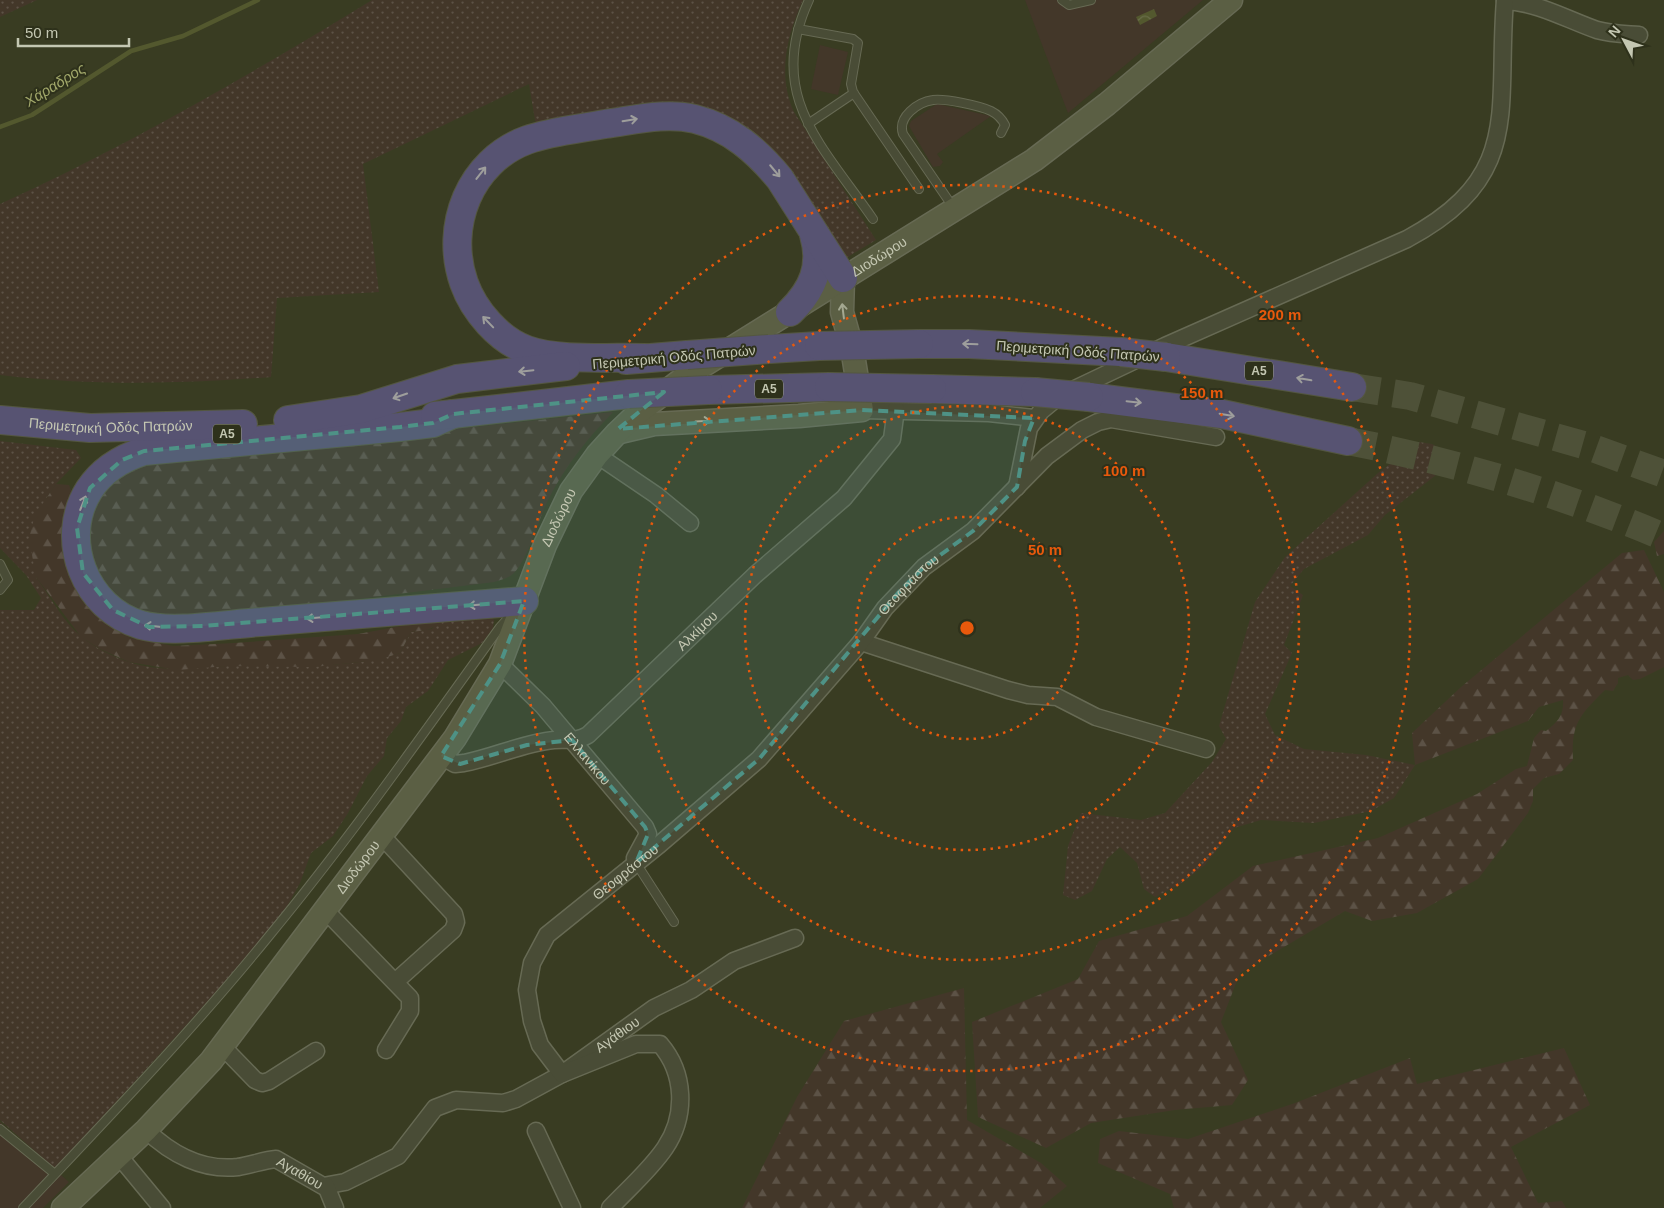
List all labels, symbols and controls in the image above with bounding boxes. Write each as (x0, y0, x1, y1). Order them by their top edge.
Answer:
scale bar (18, 15, 129, 47)
north arrow (1599, 15, 1649, 65)
text: N (1605, 22, 1624, 41)
text: 50 m (25, 24, 58, 41)
water label: Χάραδρος (20, 59, 89, 110)
one-way arrow (622, 115, 638, 125)
one-way arrow (769, 165, 780, 178)
one-way arrow (476, 167, 487, 180)
street label: Διοδώρου (848, 233, 910, 280)
one-way arrow (837, 303, 847, 319)
text: 200 m (1259, 306, 1301, 323)
one-way arrow (482, 315, 494, 328)
street label: Περιμετρική Οδός Πατρών (996, 337, 1160, 365)
one-way arrow (962, 339, 978, 349)
street label: Περιμετρική Οδός Πατρών (592, 342, 756, 372)
road number: Α5 (1245, 362, 1273, 381)
one-way arrow (519, 366, 535, 376)
one-way arrow (1296, 373, 1312, 383)
road number: Α5 (755, 379, 783, 398)
text: 150 m (1181, 384, 1223, 401)
one-way arrow (392, 391, 408, 401)
one-way arrow (1126, 397, 1142, 407)
one-way arrow (1219, 411, 1235, 421)
street label: Περιμετρική Οδός Πατρών (28, 415, 193, 436)
one-way arrow (694, 417, 710, 426)
road number: Α5 (213, 424, 241, 444)
text: 100 m (1103, 462, 1145, 479)
street label: Διοδώρου (538, 486, 579, 549)
one-way arrow (79, 496, 88, 511)
text: 50 m (1028, 541, 1062, 558)
street label: Θεοφράστου (875, 551, 942, 618)
one-way arrow (468, 600, 484, 609)
street label: Αλκίμου (673, 608, 721, 654)
one-way arrow (306, 613, 322, 622)
centre of rings (958, 619, 976, 637)
one-way arrow (144, 621, 160, 631)
street label: Ελλανίκου (561, 729, 614, 788)
street label: Διοδώρου (332, 837, 383, 897)
street label: Θεοφράστου (589, 841, 661, 903)
street label: Αγάθιου (592, 1013, 642, 1056)
street label: Αγαθίου (274, 1153, 326, 1192)

